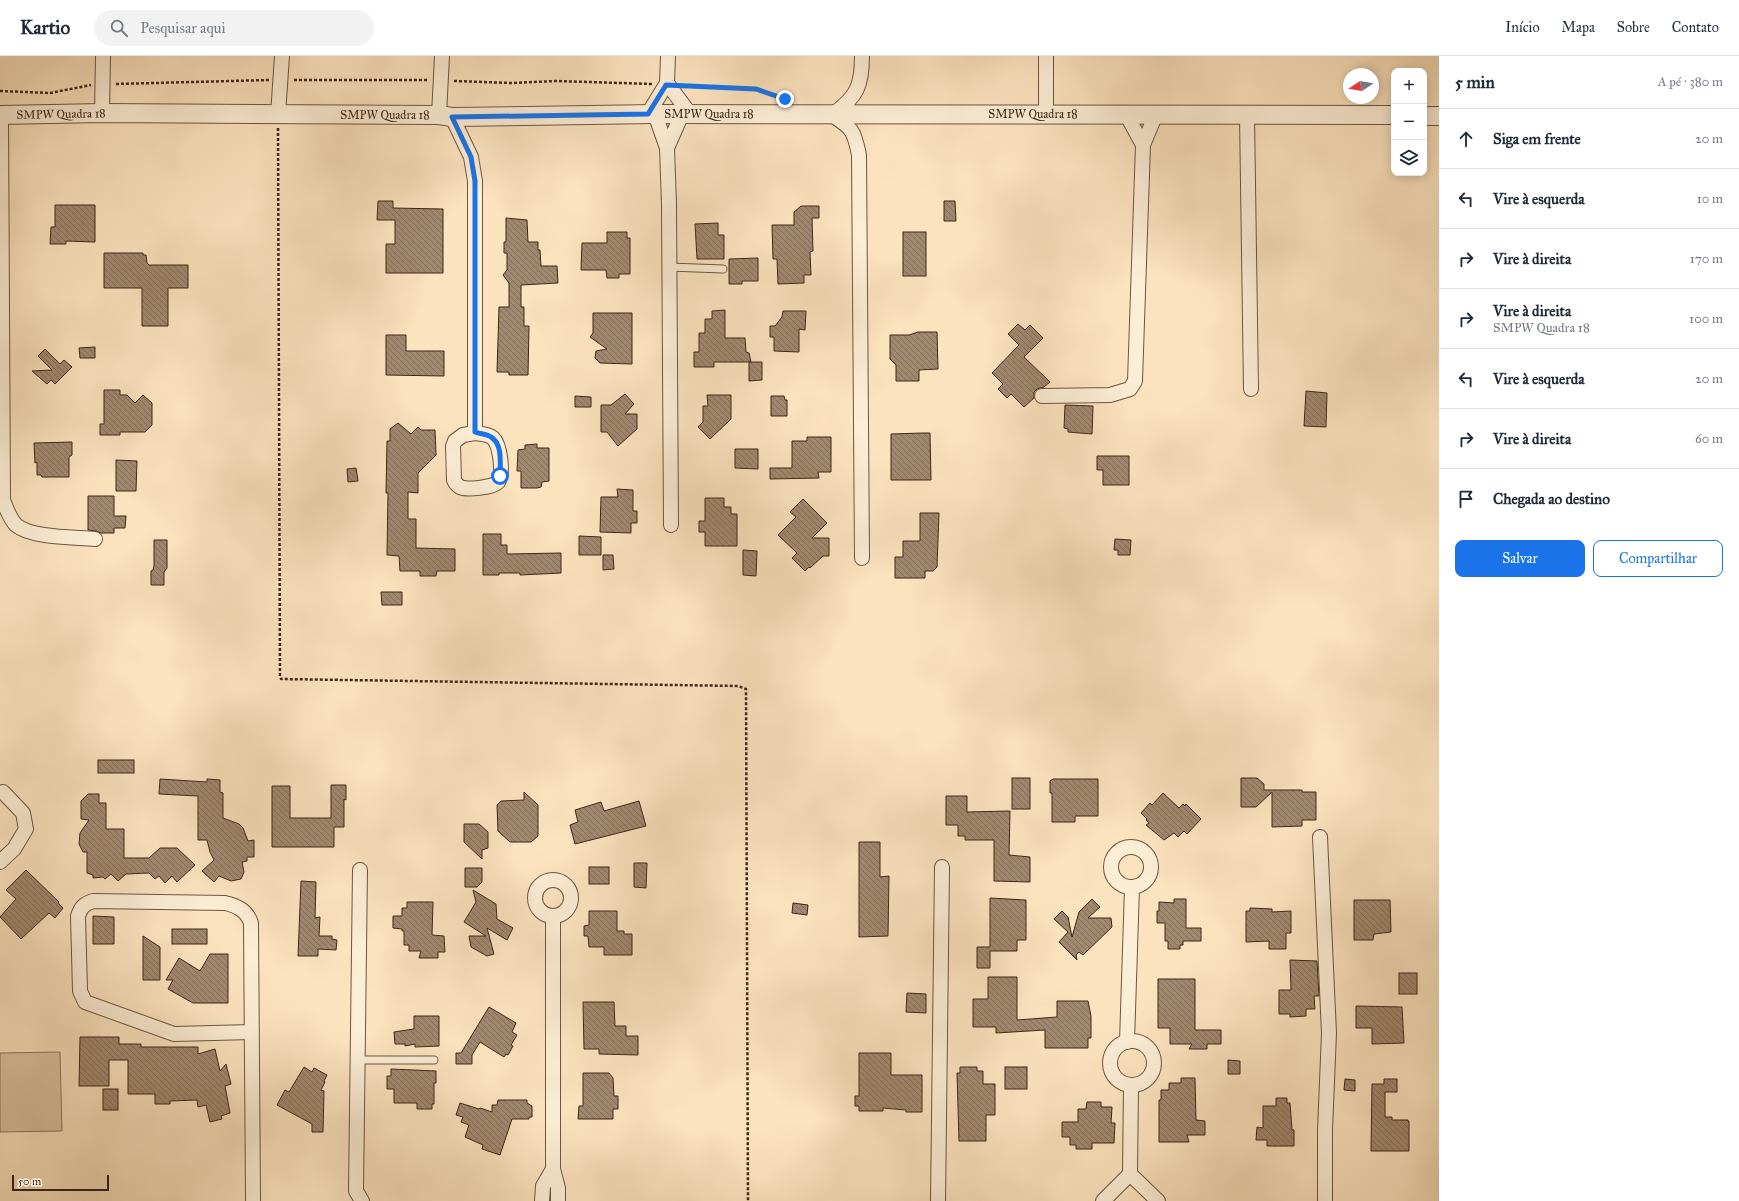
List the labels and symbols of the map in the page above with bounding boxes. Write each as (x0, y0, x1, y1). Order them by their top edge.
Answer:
north arrow (1343, 68, 1379, 104)
route end (776, 90, 794, 108)
street label: SMPW Quadra 18 (16, 106, 106, 122)
street label: SMPW Quadra 18 (664, 107, 754, 121)
street label: SMPW Quadra 18 (988, 107, 1078, 121)
street label: SMPW Quadra 18 (340, 108, 430, 122)
route start (491, 467, 509, 485)
scale bar (12, 1173, 109, 1192)

